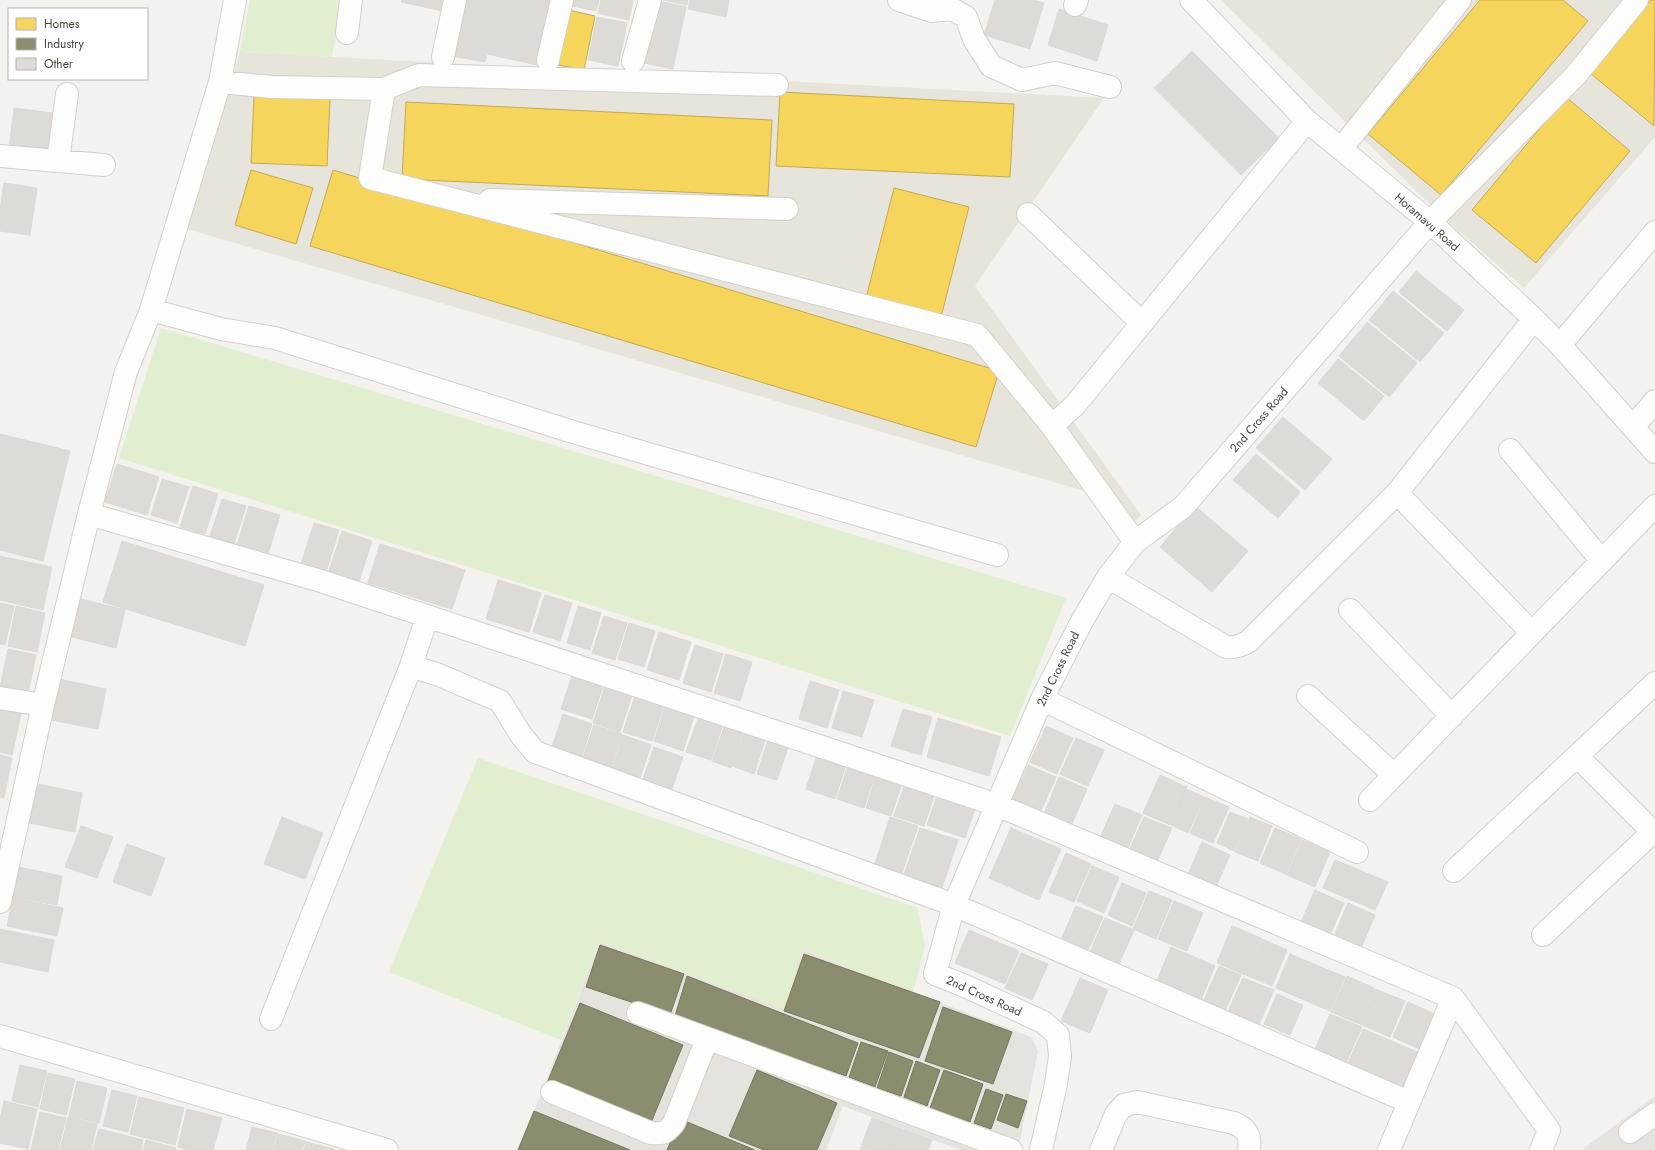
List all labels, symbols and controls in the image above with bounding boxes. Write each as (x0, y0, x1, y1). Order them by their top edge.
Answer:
legend (8, 8, 148, 80)
text: Homes (44, 15, 80, 33)
text: Industry (44, 35, 85, 53)
text: Other (44, 55, 74, 73)
street label: Horamavu Road (1390, 189, 1464, 255)
street label: 2nd Cross Road (1225, 383, 1293, 457)
street label: 2nd Cross Road (1032, 628, 1084, 710)
street label: 2nd Cross Road (943, 971, 1025, 1021)

